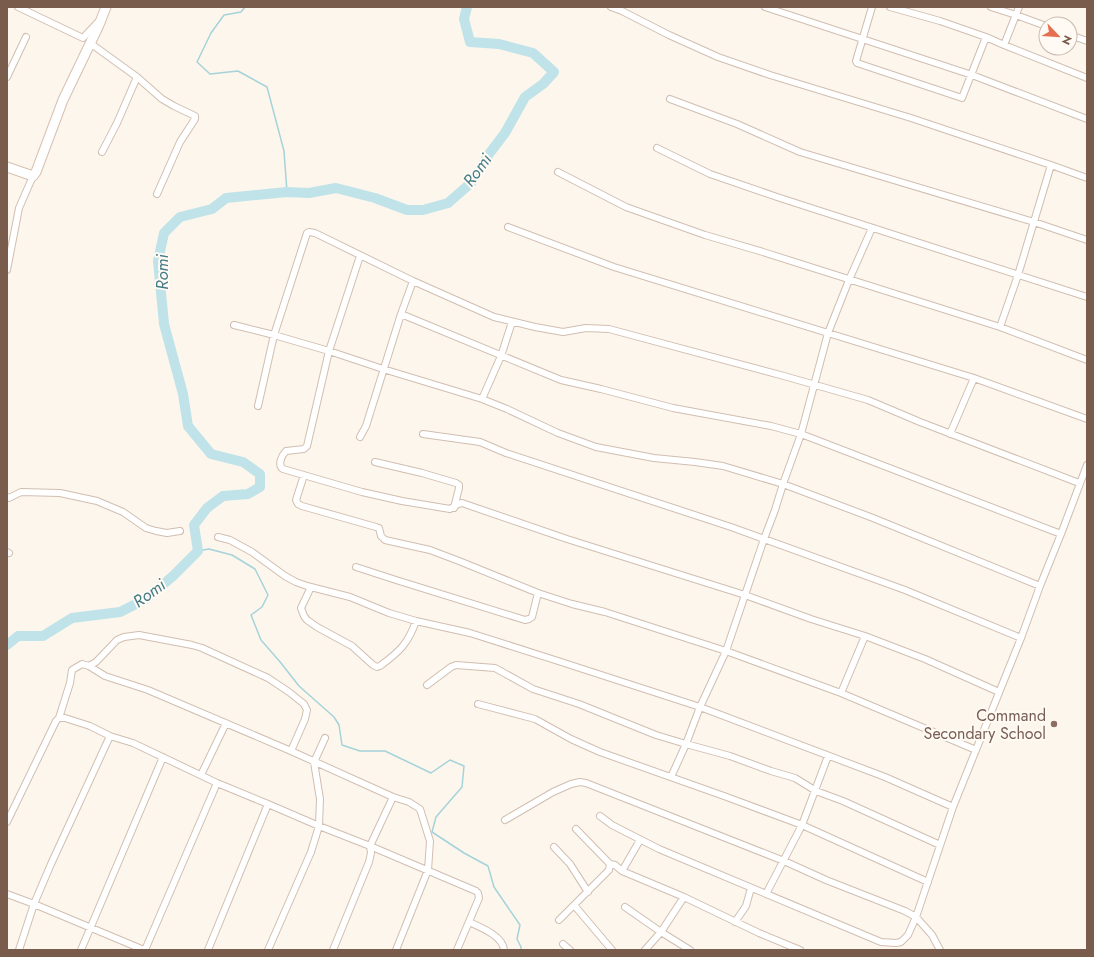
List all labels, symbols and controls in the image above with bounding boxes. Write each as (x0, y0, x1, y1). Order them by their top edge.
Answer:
north arrow (1038, 16, 1078, 56)
text: N (1058, 33, 1076, 48)
water label: Romi (457, 148, 498, 191)
water label: Romi (150, 254, 174, 290)
water label: Romi (128, 572, 171, 613)
place label: Command Secondary School (924, 704, 1046, 745)
marker: Command Secondary School (1049, 719, 1059, 729)

